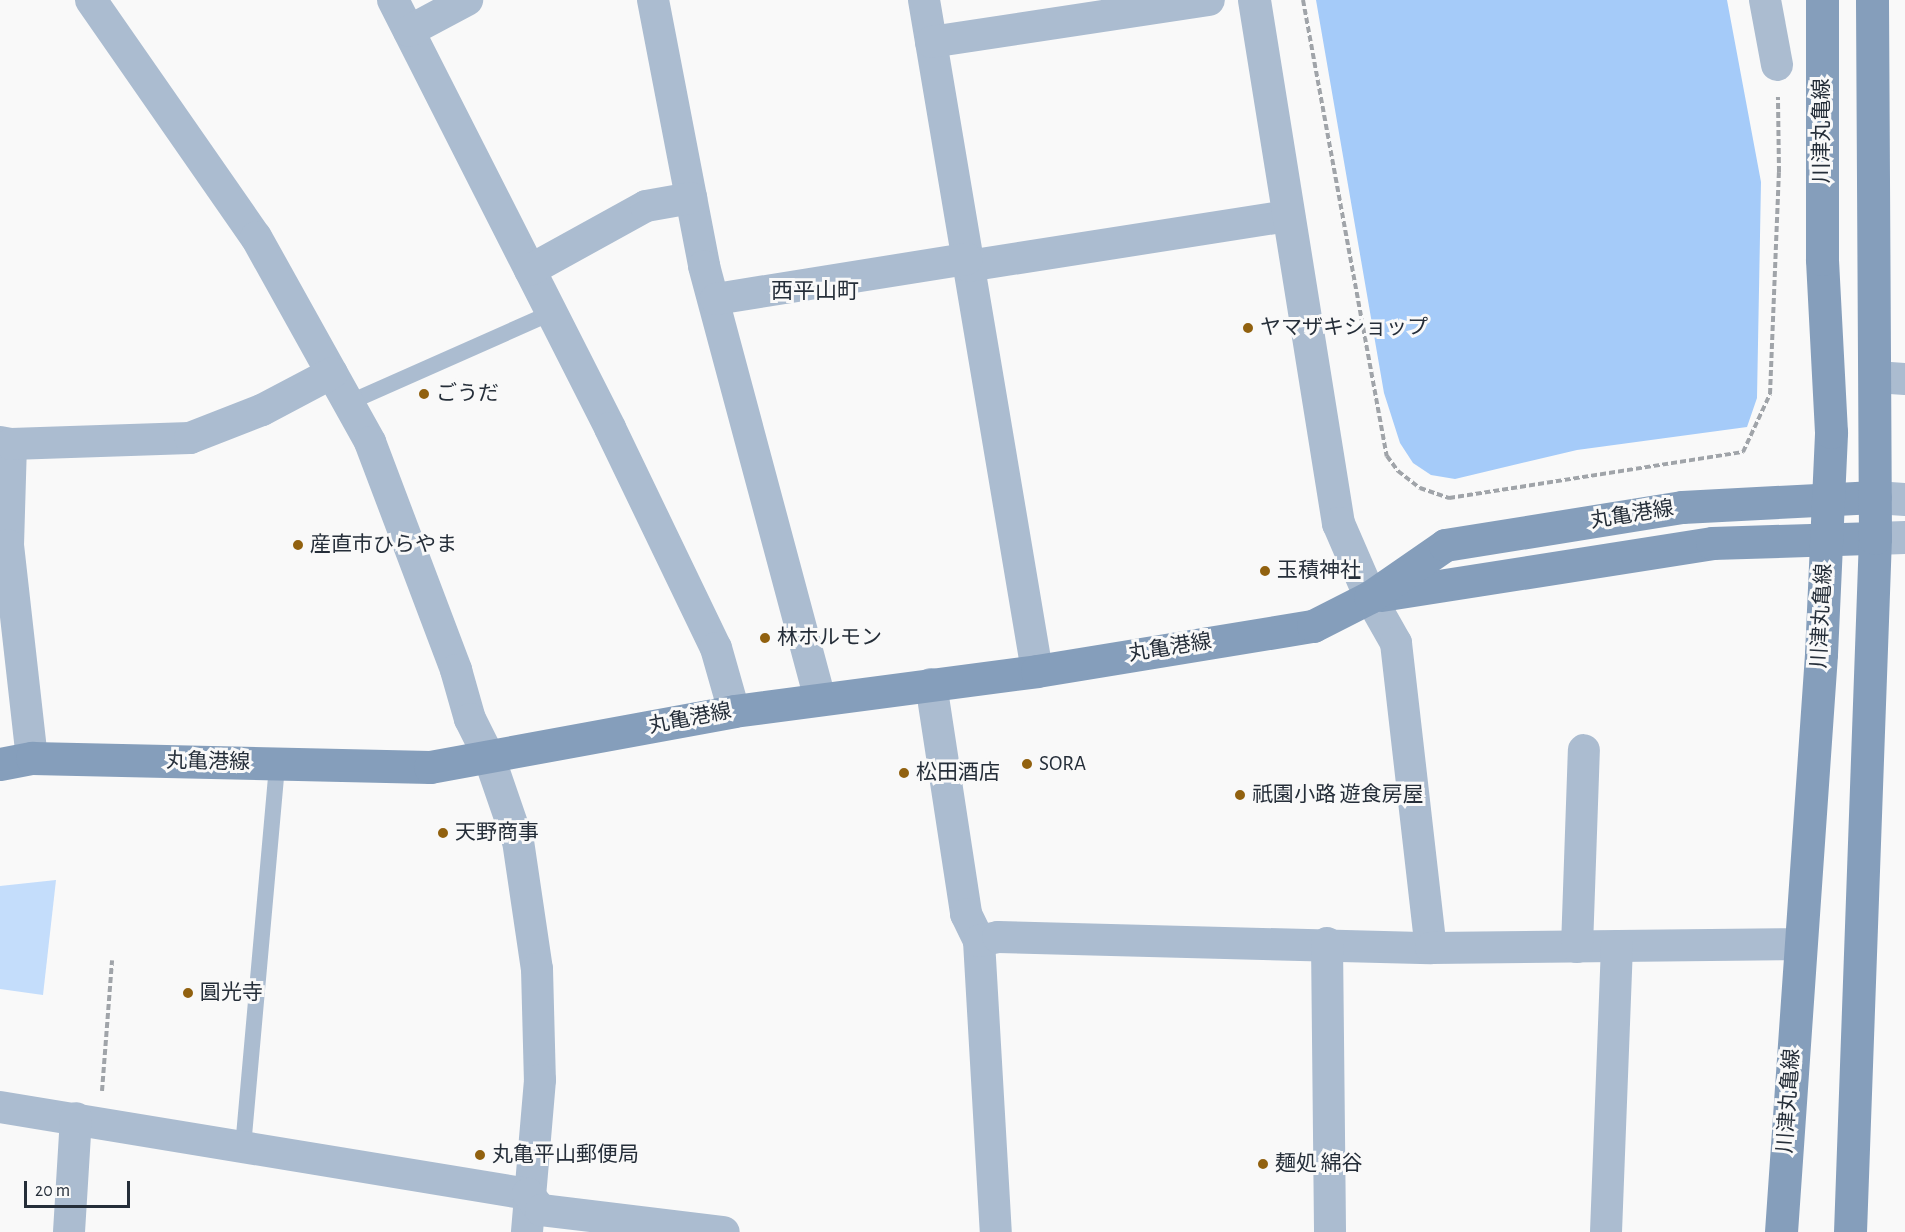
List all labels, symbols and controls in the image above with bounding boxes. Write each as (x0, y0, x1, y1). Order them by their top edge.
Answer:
street label: 川津丸亀線 (1809, 79, 1835, 183)
district label: 西平山町 (771, 279, 859, 305)
place label: ヤマザキショップ (1260, 315, 1428, 341)
marker: ヤマザキショップ (1241, 321, 1255, 335)
place label: ごうだ (436, 381, 499, 407)
marker: ごうだ (417, 387, 431, 401)
street label: 丸亀港線 (1589, 496, 1675, 534)
place label: 産直市ひらやま (310, 532, 457, 558)
marker: 産直市ひらやま (291, 538, 305, 552)
place label: 玉積神社 (1277, 558, 1361, 584)
street label: 川津丸亀線 (1807, 563, 1837, 669)
marker: 玉積神社 (1258, 564, 1272, 578)
place label: 林ホルモン (777, 625, 882, 651)
street label: 丸亀港線 (1127, 629, 1213, 667)
marker: 林ホルモン (758, 631, 772, 645)
street label: 丸亀港線 (646, 699, 734, 739)
street label: 丸亀港線 (166, 749, 250, 775)
place label: SORA (1039, 751, 1086, 777)
marker: SORA (1020, 757, 1034, 771)
place label: 松田酒店 (916, 760, 1000, 786)
marker: 松田酒店 (897, 766, 911, 780)
place label: 祇園小路 遊食房屋 (1252, 782, 1423, 808)
marker: 祇園小路 遊食房屋 (1233, 788, 1247, 802)
place label: 天野商事 (455, 820, 539, 846)
marker: 天野商事 (436, 826, 450, 840)
place label: 圓光寺 (200, 980, 263, 1006)
marker: 圓光寺 (181, 986, 195, 1000)
street label: 川津丸亀線 (1773, 1048, 1805, 1154)
place label: 丸亀平山郵便局 (492, 1142, 639, 1168)
marker: 丸亀平山郵便局 (473, 1148, 487, 1162)
place label: 麺処 綿谷 (1275, 1151, 1362, 1177)
marker: 麺処 綿谷 (1256, 1157, 1270, 1171)
scale bar (27, 1169, 134, 1207)
text: 20 m (35, 1182, 70, 1200)

